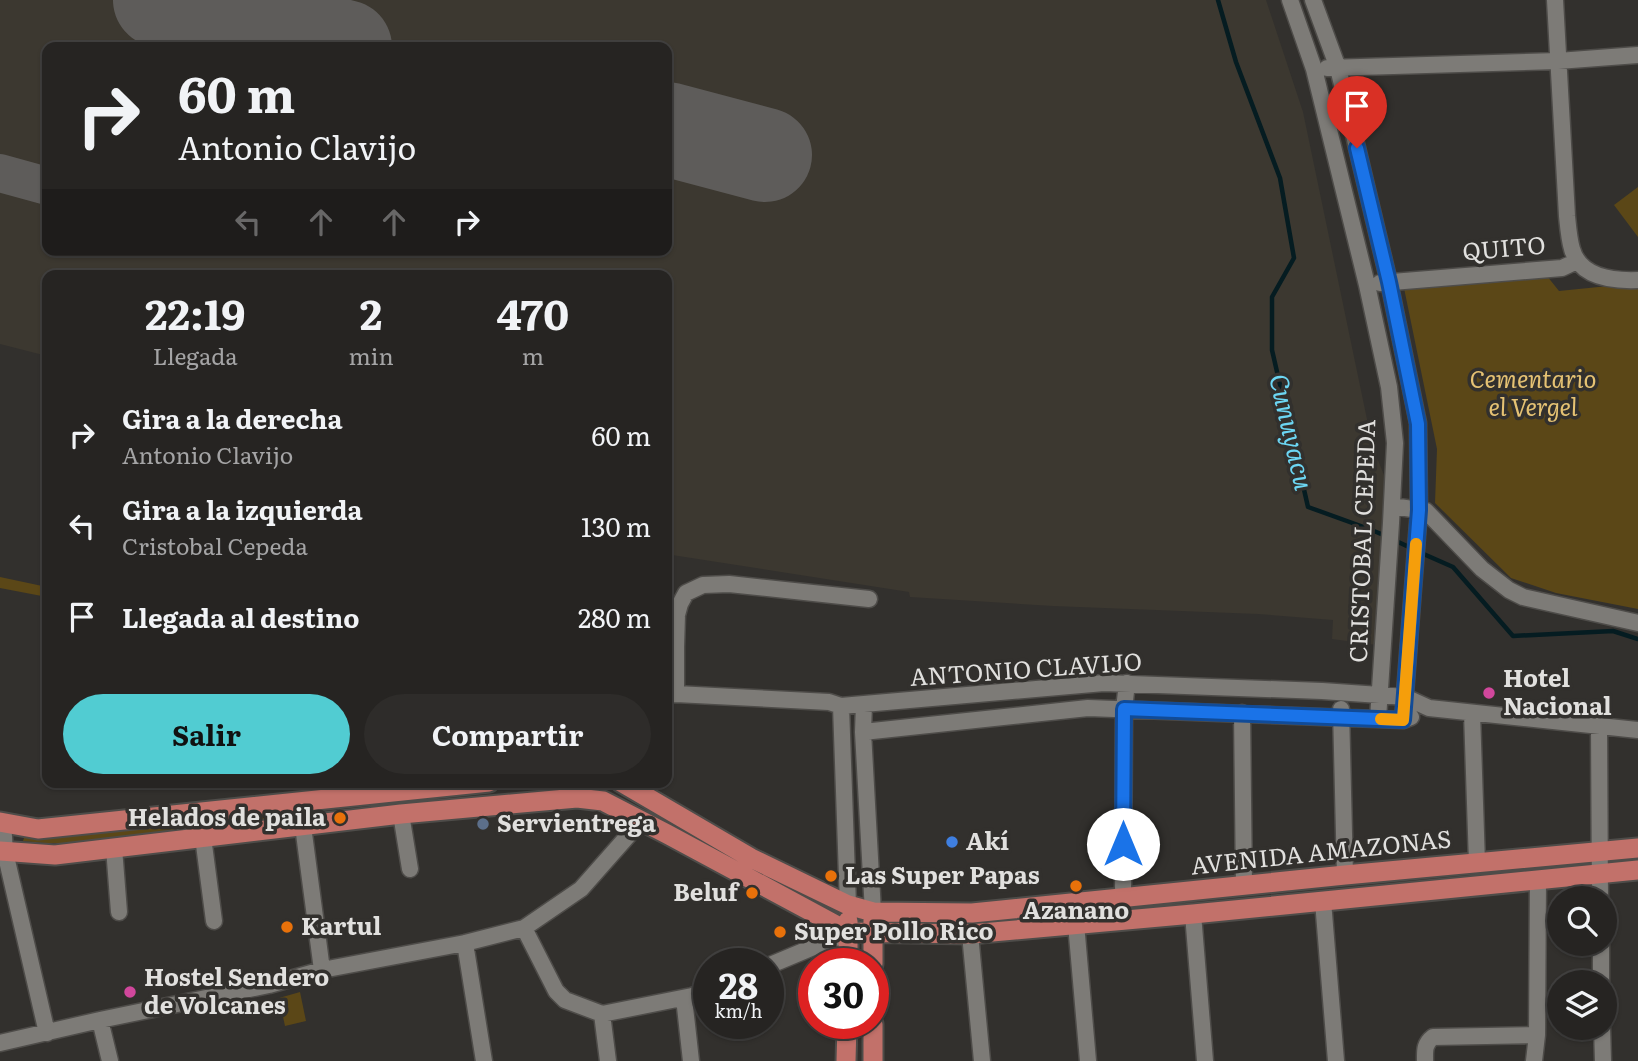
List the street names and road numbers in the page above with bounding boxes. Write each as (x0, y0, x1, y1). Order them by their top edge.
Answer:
street label: QUITO (1461, 225, 1547, 268)
street label: CRISTOBAL CEPEDA (1339, 418, 1382, 663)
street label: ANTONIO CLAVIJO (909, 642, 1143, 693)
street label: AVENIDA AMAZONAS (1189, 819, 1453, 882)

